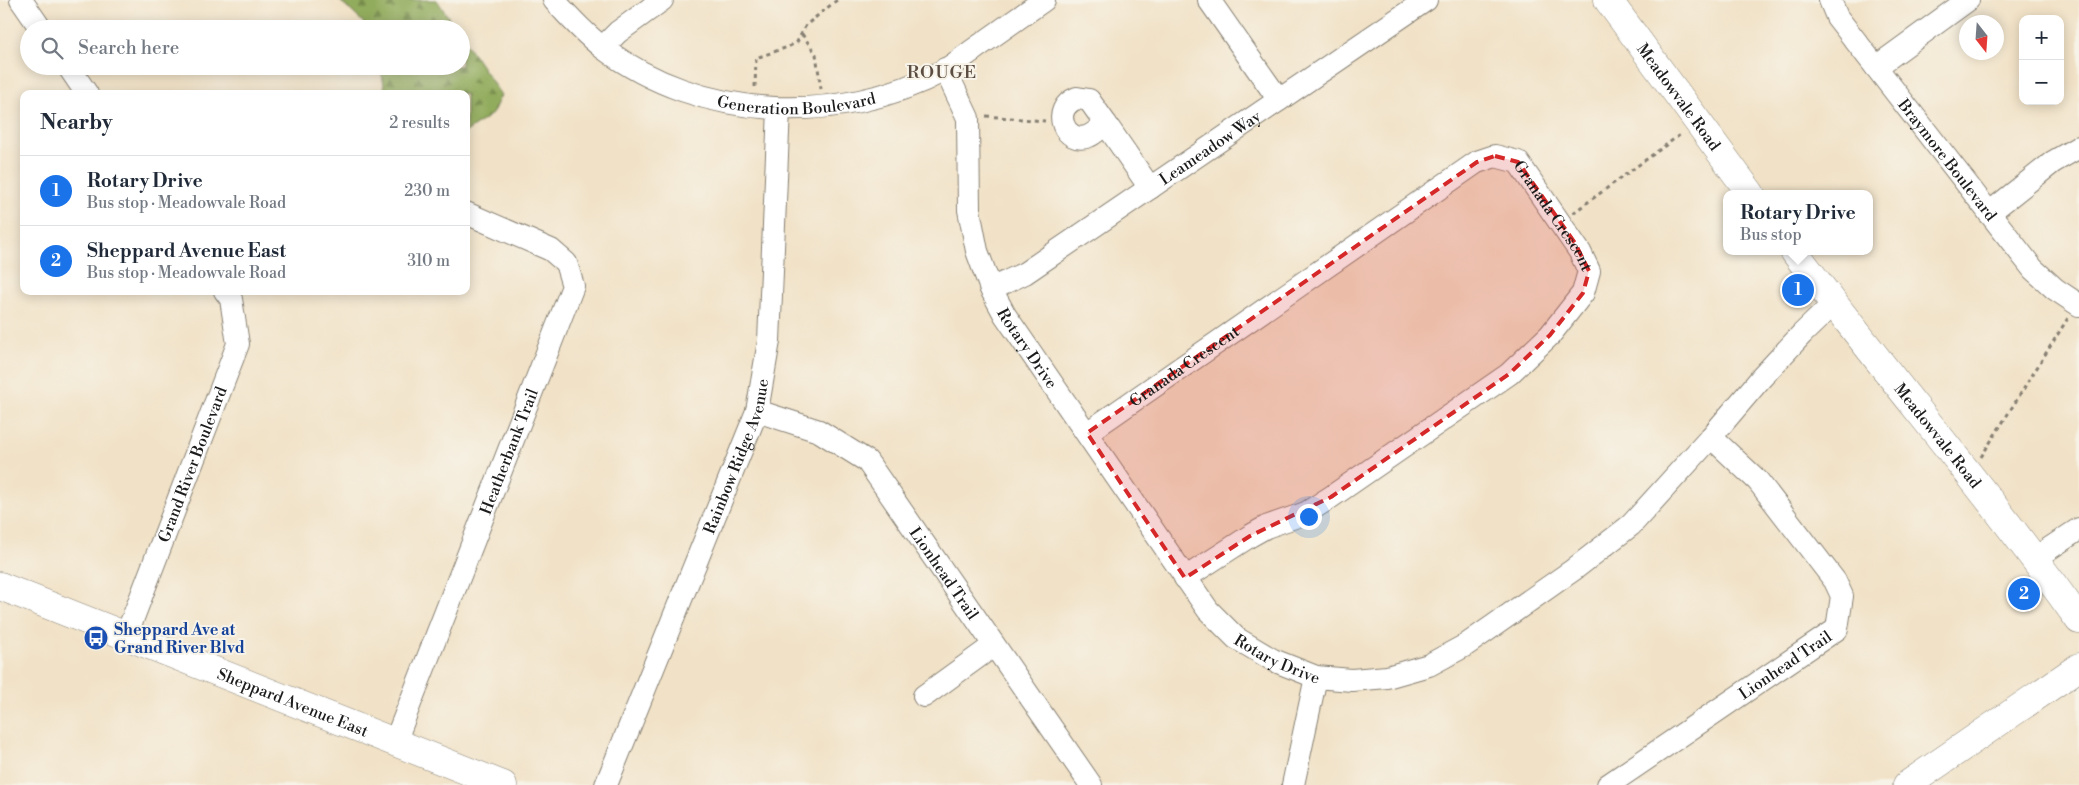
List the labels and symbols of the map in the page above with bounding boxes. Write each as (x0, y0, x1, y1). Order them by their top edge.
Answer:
north arrow (1959, 15, 2004, 60)
street label: Meadowvale Road (1632, 40, 1725, 155)
district label: ROUGE (907, 61, 977, 84)
street label: Generation Boulevard (715, 89, 878, 119)
street label: Braymore Boulevard (1893, 94, 2001, 225)
street label: Leameadow Way (1156, 106, 1265, 190)
street label: Granada Crescent (1509, 157, 1597, 275)
pin: 1 (1782, 271, 1814, 309)
street label: Rotary Drive (992, 305, 1062, 393)
street label: Granada Crescent (1126, 321, 1244, 412)
street label: Rainbow Ridge Avenue (699, 377, 773, 537)
street label: Meadowvale Road (1889, 380, 1985, 493)
street label: Grand River Boulevard (154, 384, 232, 545)
street label: Heatherbank Trail (476, 386, 543, 517)
your location (1296, 504, 1322, 530)
street label: Lionhead Trail (905, 523, 983, 624)
pin: 2 (2008, 575, 2040, 613)
place label: Sheppard Ave at Grand River Blvd (114, 620, 245, 658)
bus stop icon: Sheppard Ave at Grand River Blvd (83, 625, 109, 651)
street label: Lionhead Trail (1735, 626, 1836, 704)
street label: Rotary Drive (1230, 630, 1323, 689)
street label: Sheppard Avenue East (214, 664, 371, 742)

